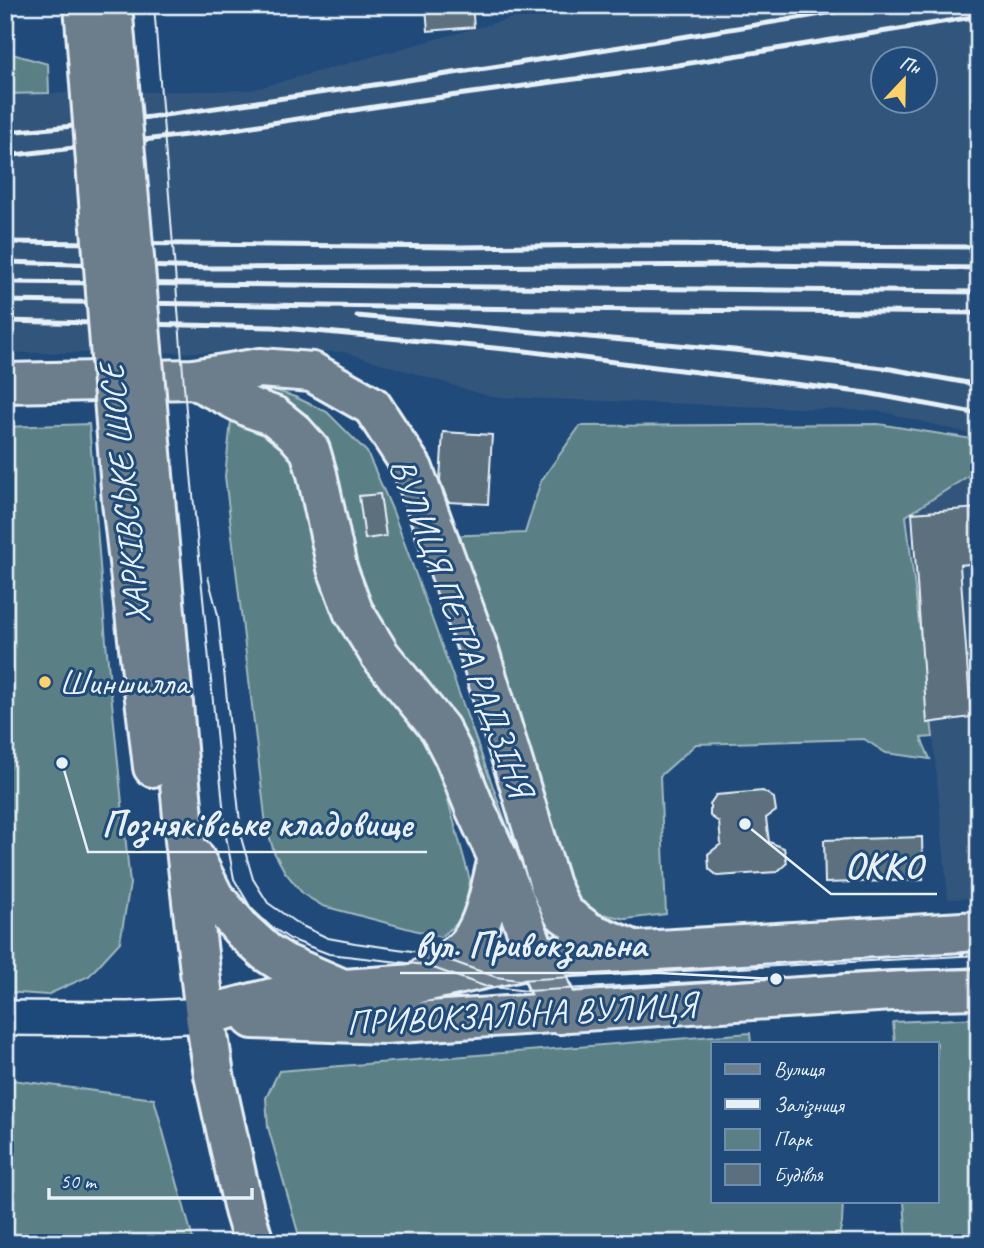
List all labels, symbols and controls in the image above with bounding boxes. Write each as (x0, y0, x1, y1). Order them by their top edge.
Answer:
north arrow (869, 46, 939, 116)
text: Пн (896, 50, 925, 81)
street label: ХАРКІВСЬКЕ ШОСЕ (88, 357, 161, 626)
street label: ВУЛИЦЯ ПЕТРА РАДЗІНЯ (379, 452, 545, 807)
place label: Шиншилла (59, 660, 191, 705)
marker: Шиншилла (37, 674, 53, 690)
callout: Позняківське кладовище (88, 794, 427, 852)
text: Позняківське кладовище (102, 800, 415, 848)
callout: ОККО (831, 836, 937, 894)
text: ОККО (845, 842, 926, 889)
callout: вул. Привокзальна (400, 915, 660, 973)
text: вул. Привокзальна (414, 921, 650, 969)
street label: ПРИВОКЗАЛЬНА ВУЛИЦЯ (345, 982, 702, 1045)
legend (711, 1042, 939, 1202)
text: Вулиця (774, 1056, 825, 1082)
text: Залізниця (774, 1092, 845, 1119)
text: Парк (774, 1126, 814, 1152)
scale bar (49, 1157, 252, 1201)
text: Будівля (774, 1162, 824, 1188)
text: 50 m (60, 1168, 98, 1194)

